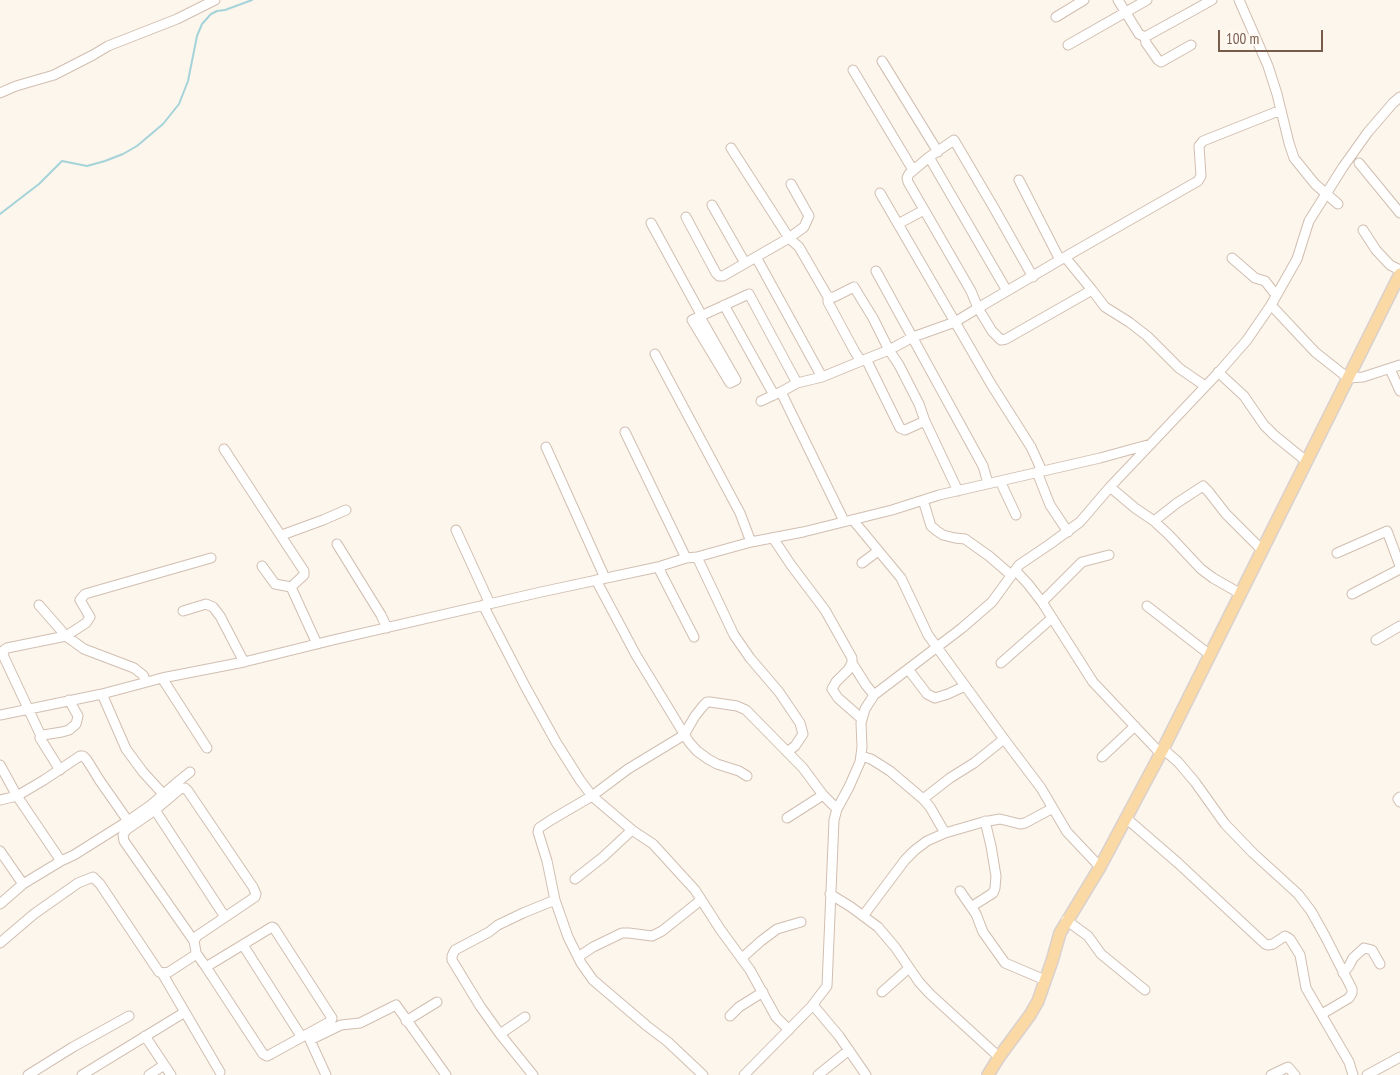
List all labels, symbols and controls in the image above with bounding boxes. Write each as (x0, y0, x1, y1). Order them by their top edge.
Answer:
scale bar (1220, 20, 1325, 52)
text: 100 m (1226, 29, 1259, 48)

